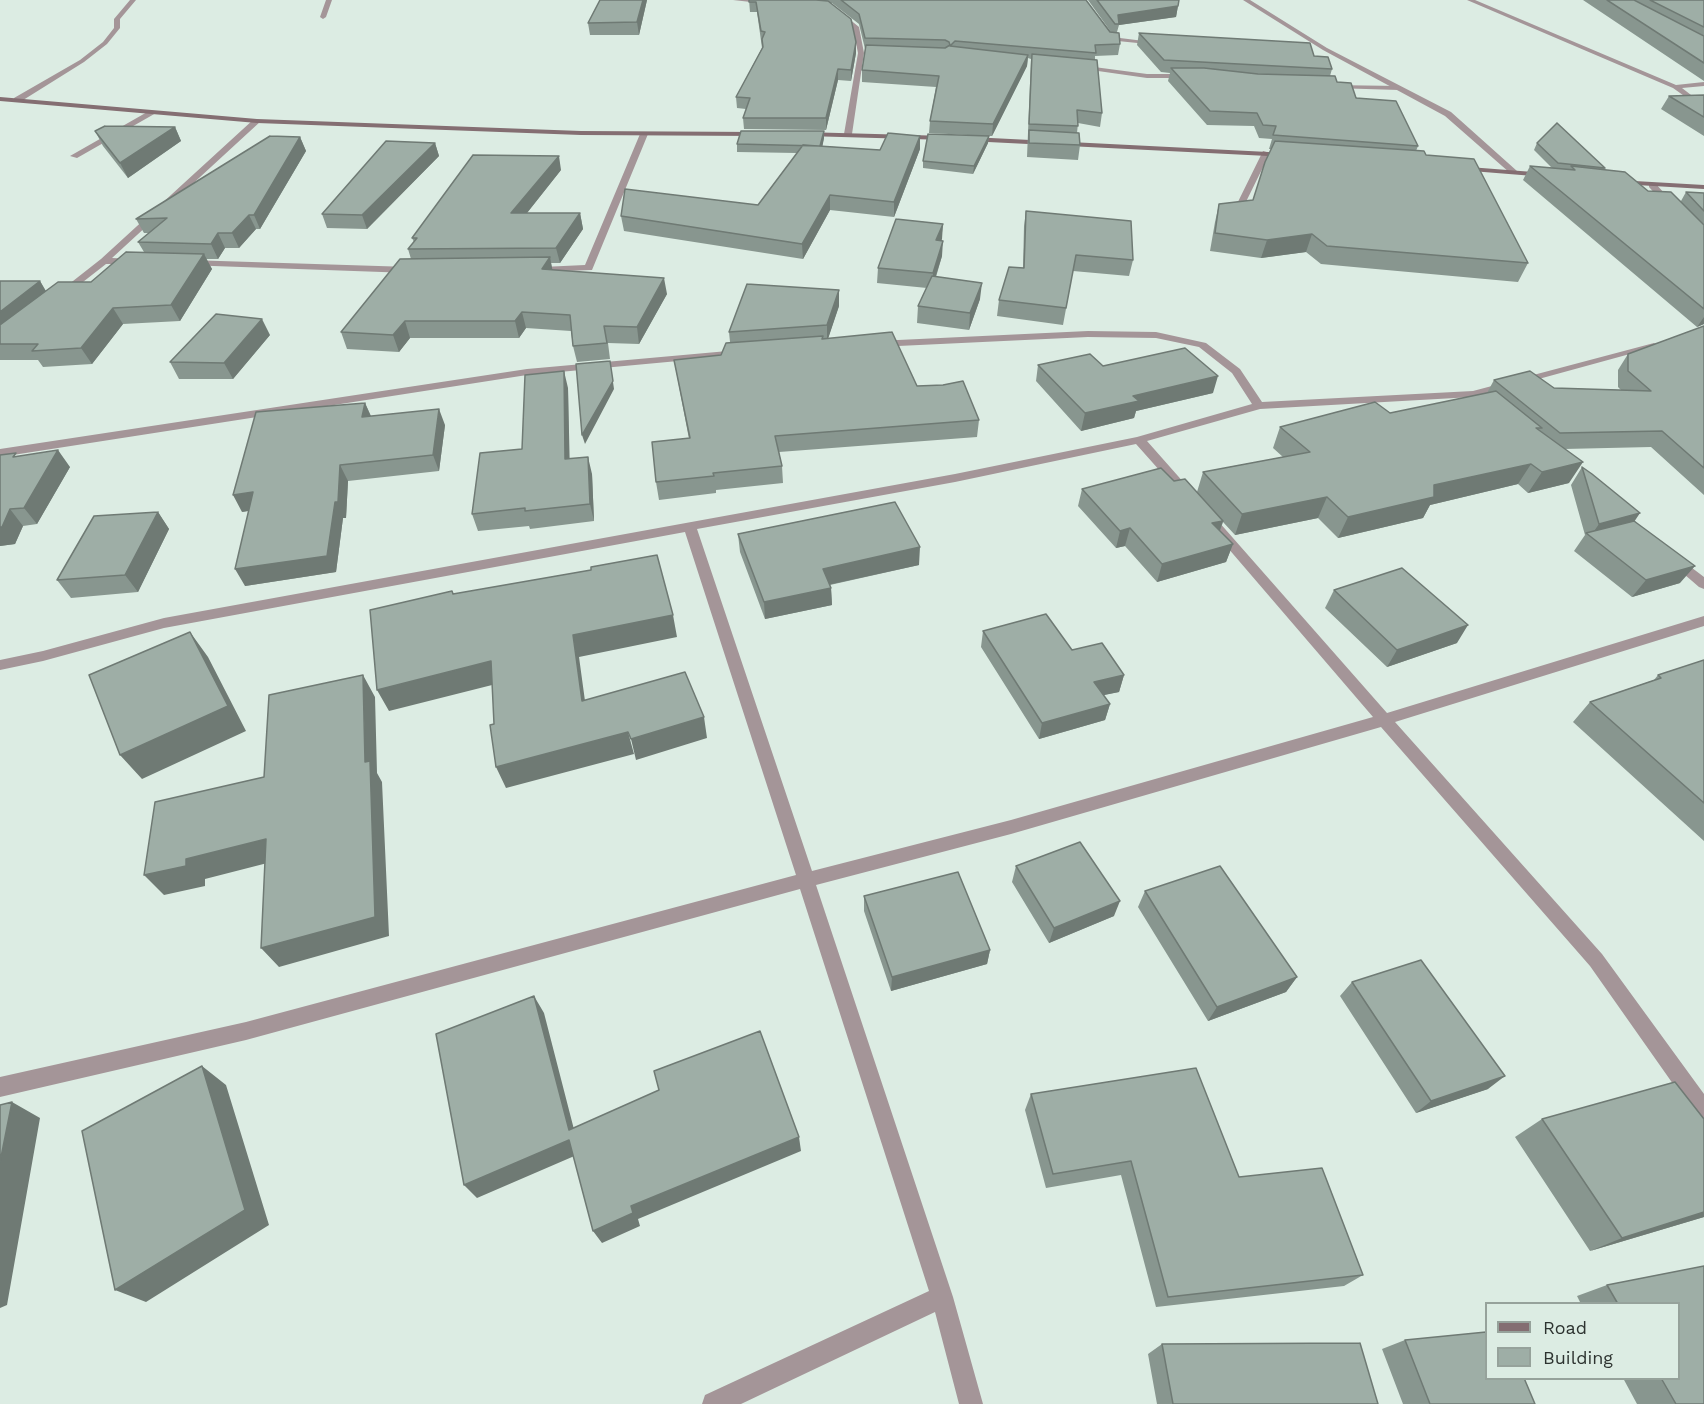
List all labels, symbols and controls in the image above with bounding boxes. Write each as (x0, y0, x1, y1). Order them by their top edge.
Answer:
legend (1485, 1302, 1680, 1380)
text: Road (1543, 1317, 1587, 1338)
text: Building (1543, 1347, 1613, 1368)

